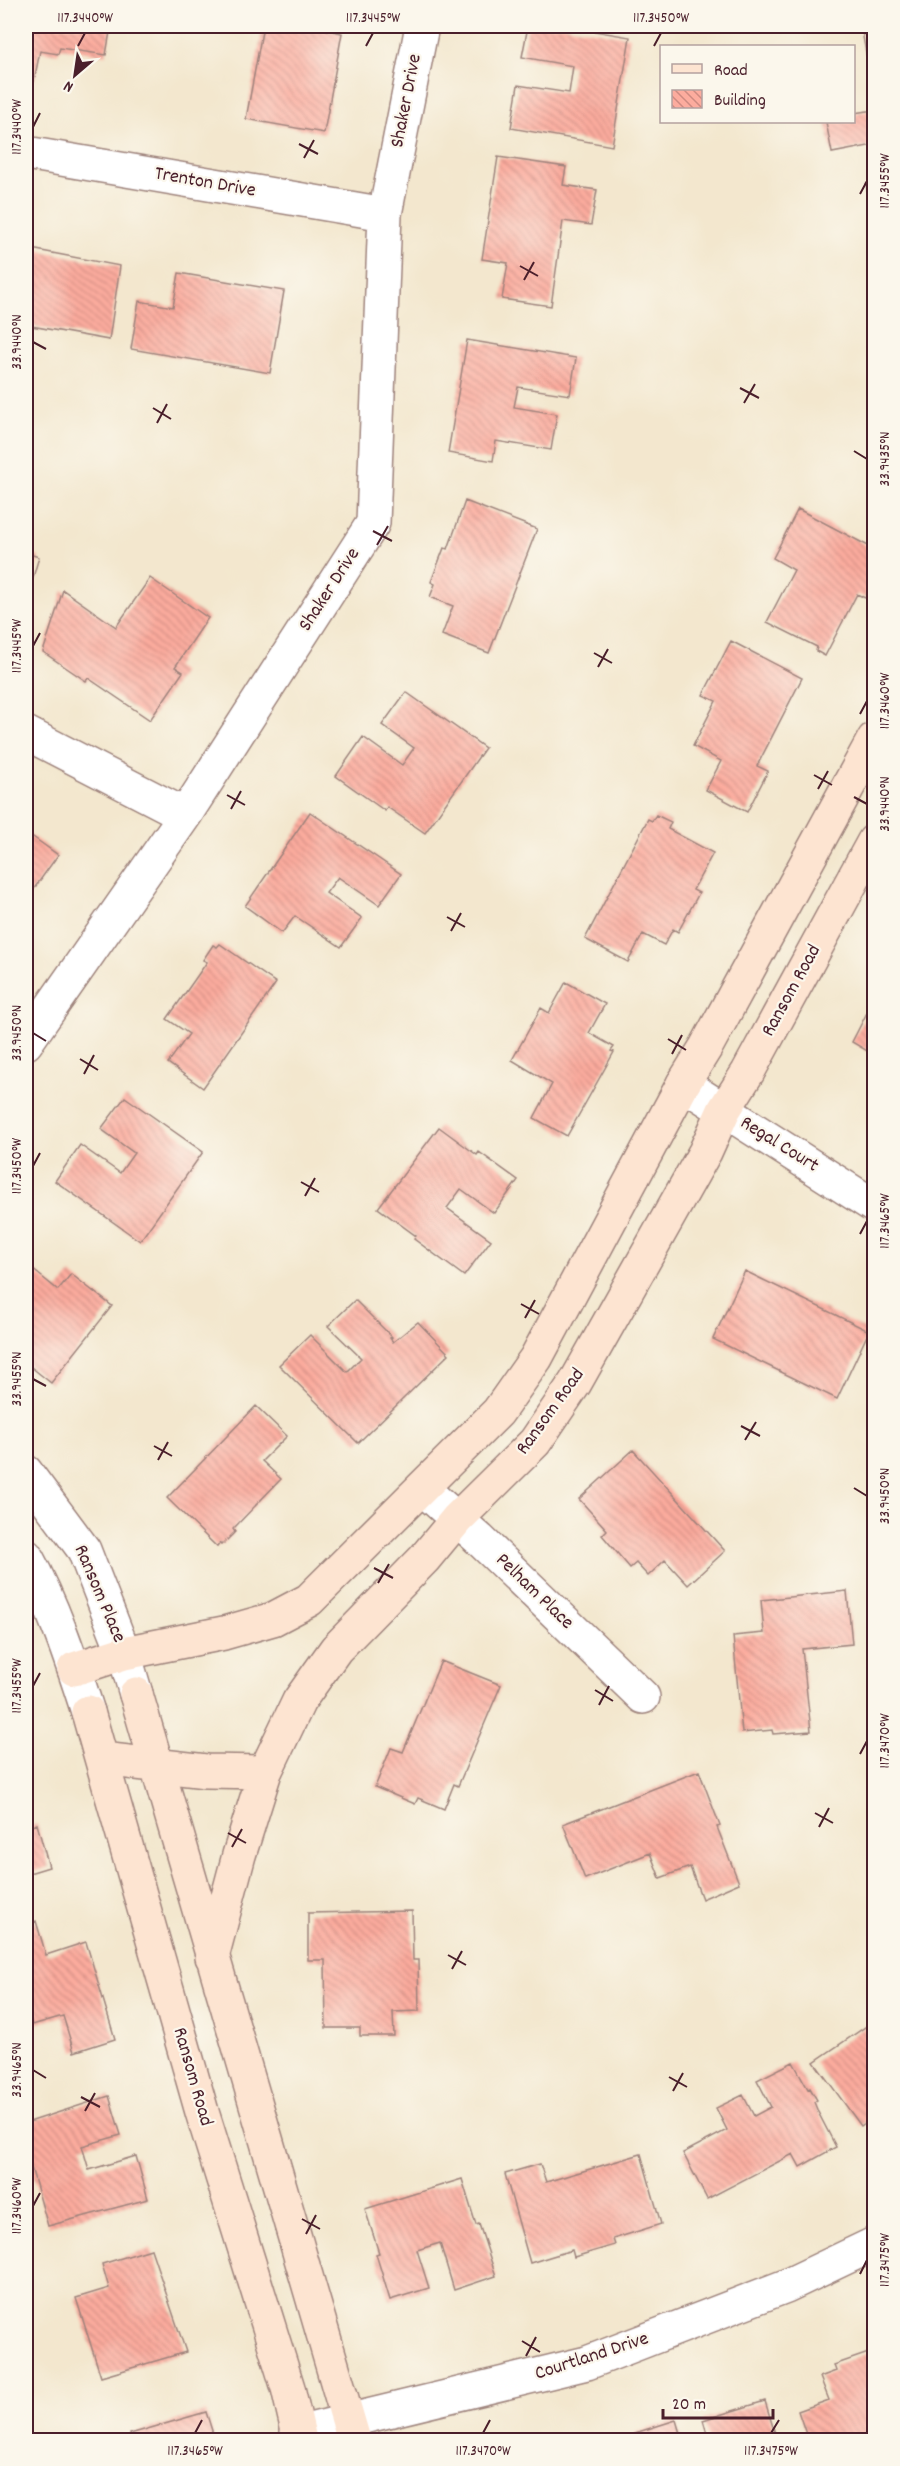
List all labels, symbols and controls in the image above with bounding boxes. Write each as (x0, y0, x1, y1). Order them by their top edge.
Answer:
text: 117.3440°W (57, 8, 113, 30)
text: 117.3445°W (346, 8, 401, 30)
text: 117.3450°W (633, 8, 690, 30)
north arrow (45, 45, 105, 105)
legend (660, 45, 855, 123)
street label: Shaker Drive (384, 52, 430, 150)
text: Road (714, 59, 748, 84)
text: N (60, 74, 78, 98)
text: Building (714, 89, 766, 114)
text: 117.3440°W (7, 99, 29, 155)
text: 117.3455°W (875, 153, 897, 209)
street label: Trenton Drive (152, 160, 258, 206)
text: 33.9440°N (7, 314, 29, 370)
text: 33.9435°N (875, 432, 897, 486)
street label: Shaker Drive (292, 542, 368, 637)
text: 117.3445°W (7, 618, 29, 673)
text: 117.3460°W (875, 672, 897, 729)
text: 33.9440°N (875, 776, 897, 832)
street label: Ransom Road (755, 940, 829, 1042)
text: 33.9450°N (7, 1005, 29, 1061)
street label: Regal Court (734, 1110, 824, 1180)
text: 117.3450°W (7, 1137, 29, 1194)
text: 117.3465°W (875, 1193, 897, 1249)
text: 33.9455°N (7, 1351, 29, 1407)
street label: Ransom Road (510, 1363, 592, 1461)
text: 33.9450°N (875, 1468, 897, 1524)
street label: Ransom Place (66, 1541, 132, 1648)
street label: Pelham Place (488, 1547, 580, 1637)
text: 117.3455°W (7, 1658, 29, 1714)
text: 117.3470°W (875, 1713, 897, 1769)
street label: Ransom Road (165, 2024, 219, 2130)
text: 33.9465°N (7, 2042, 29, 2098)
text: 117.3460°W (7, 2177, 29, 2234)
text: 117.3475°W (875, 2233, 897, 2287)
street label: Courtland Drive (532, 2325, 653, 2389)
scale bar (663, 2382, 772, 2420)
text: 20 m (672, 2393, 706, 2418)
text: 117.3465°W (167, 2441, 223, 2463)
text: 117.3470°W (455, 2441, 511, 2463)
text: 117.3475°W (744, 2441, 798, 2463)

